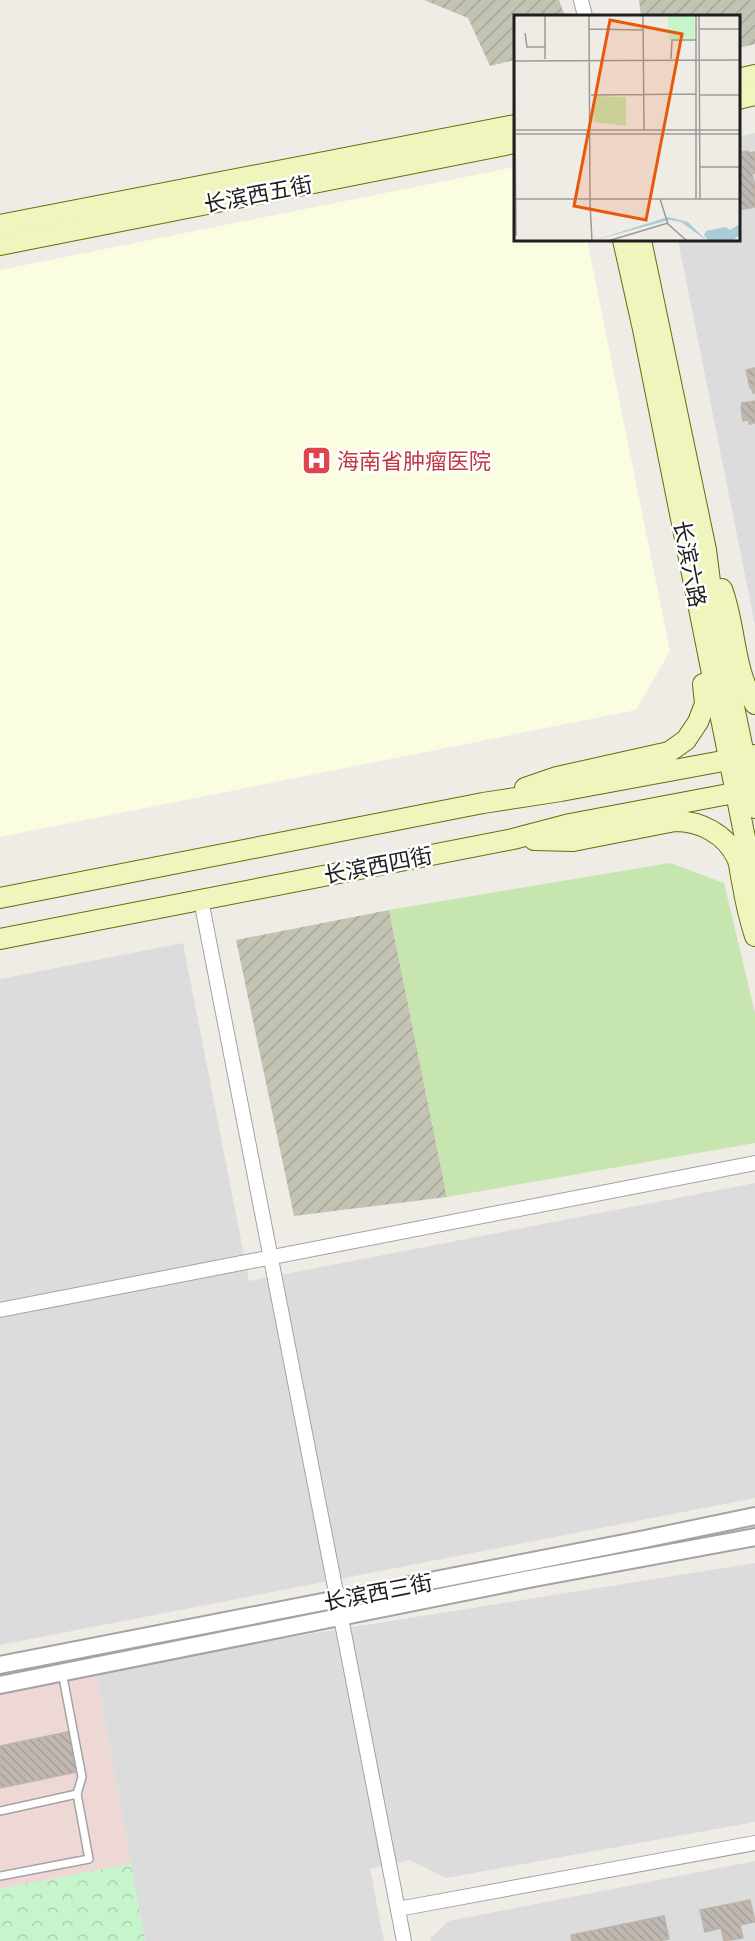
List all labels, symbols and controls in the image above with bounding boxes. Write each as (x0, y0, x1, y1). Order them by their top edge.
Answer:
inset map (514, 15, 740, 242)
street label: 长滨西五街 (202, 172, 315, 218)
hospital icon: 海南省肿瘤医院 (300, 445, 332, 477)
place label: 海南省肿瘤医院 (337, 449, 491, 475)
street label: 长滨六路 (668, 519, 710, 610)
street label: 长滨西四街 (322, 843, 435, 889)
street label: 长滨西三街 (322, 1570, 435, 1616)

